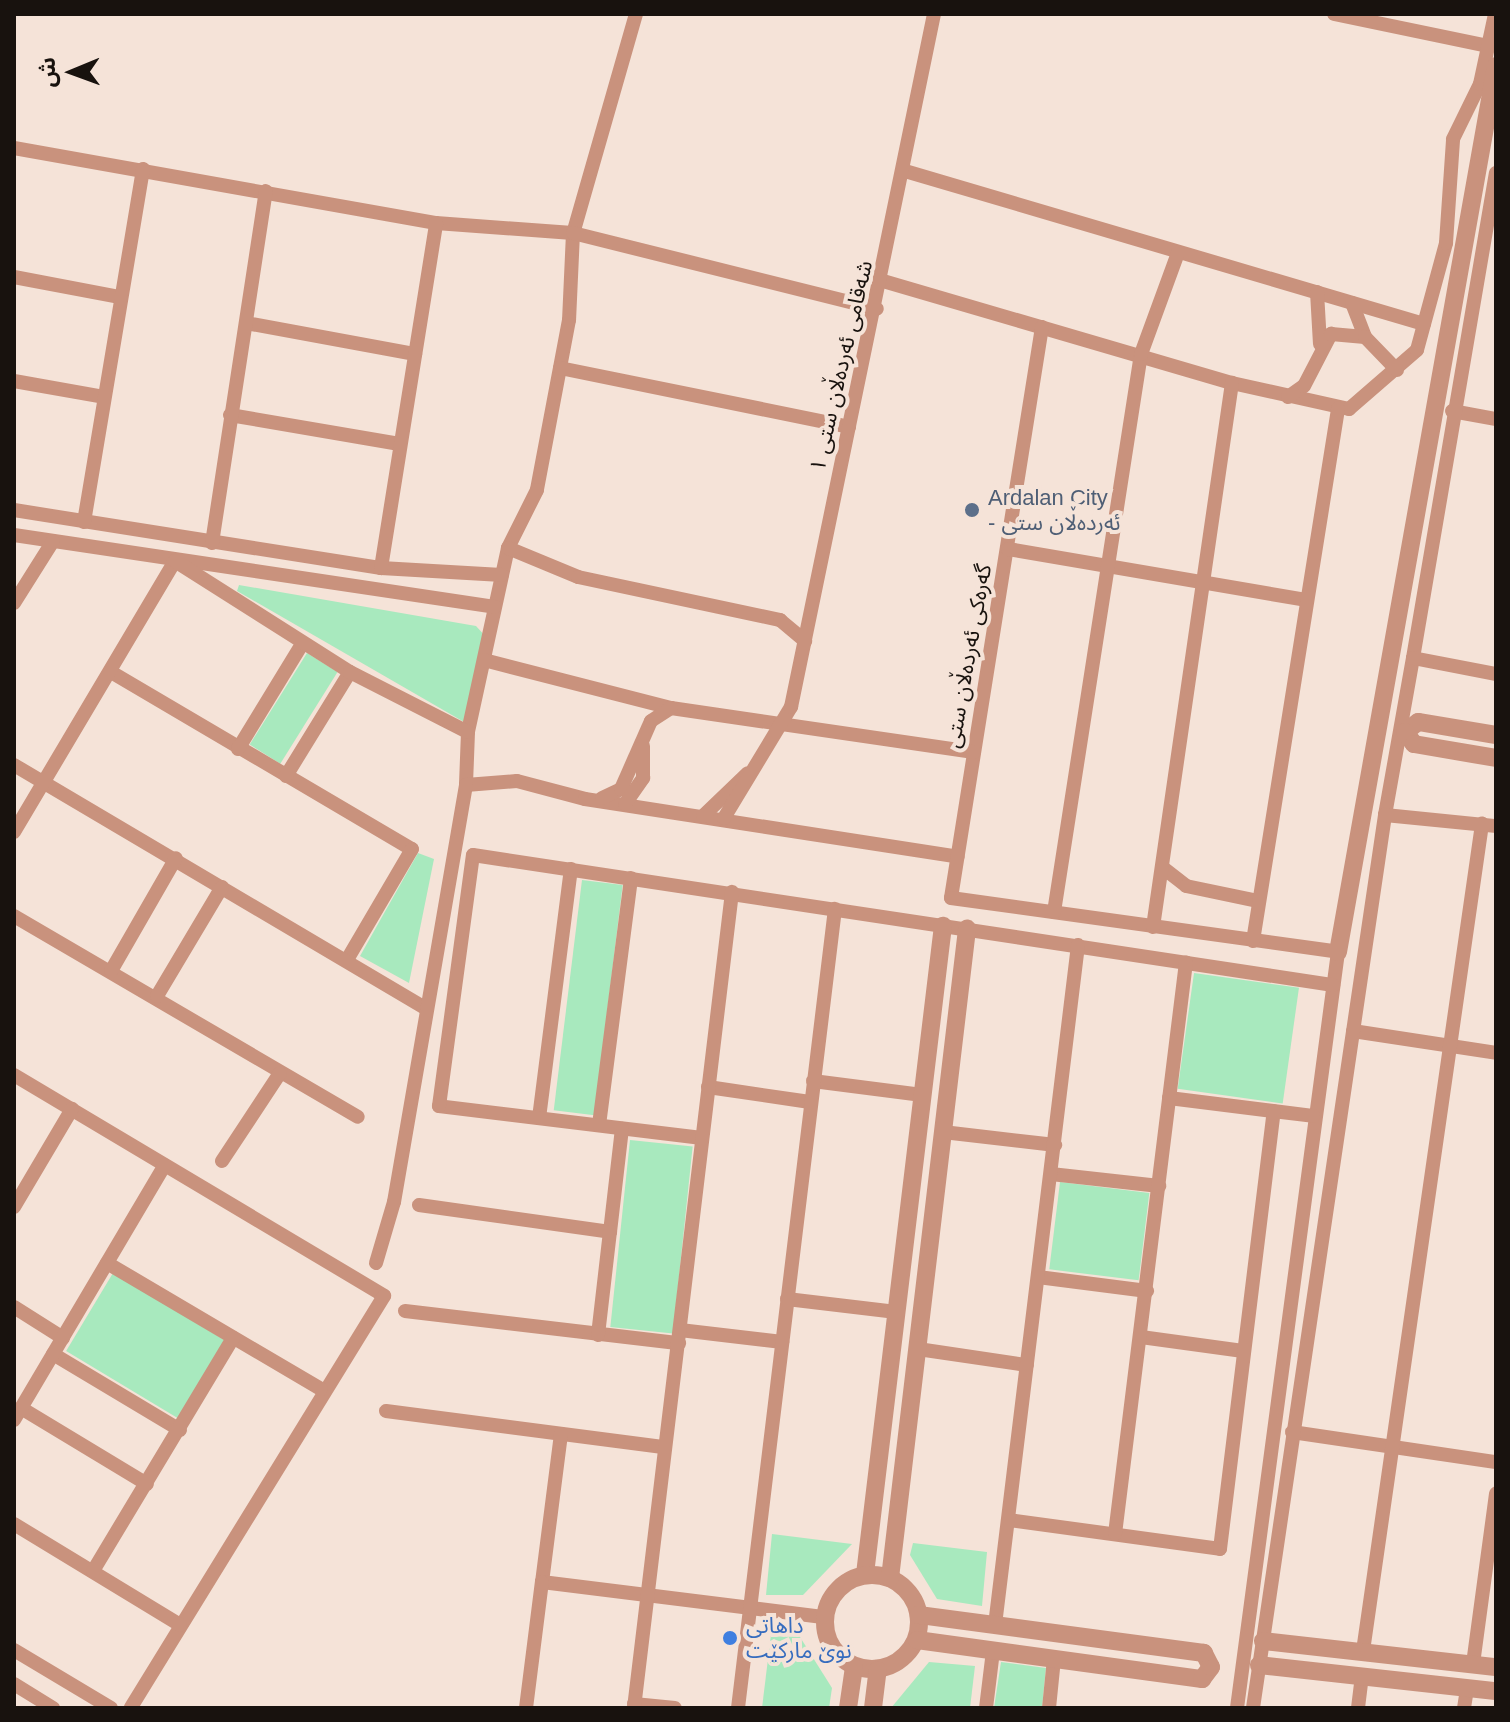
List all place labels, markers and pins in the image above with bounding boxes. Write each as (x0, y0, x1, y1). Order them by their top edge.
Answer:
place label: Ardalan City - ئەردەڵان ستی (988, 484, 1120, 536)
marker: Ardalan City - ئەردەڵان ستی (963, 501, 981, 519)
place label: داهاتی نوێ مارکێت (746, 1612, 852, 1664)
marker: داهاتی نوێ مارکێت (721, 1629, 739, 1647)

